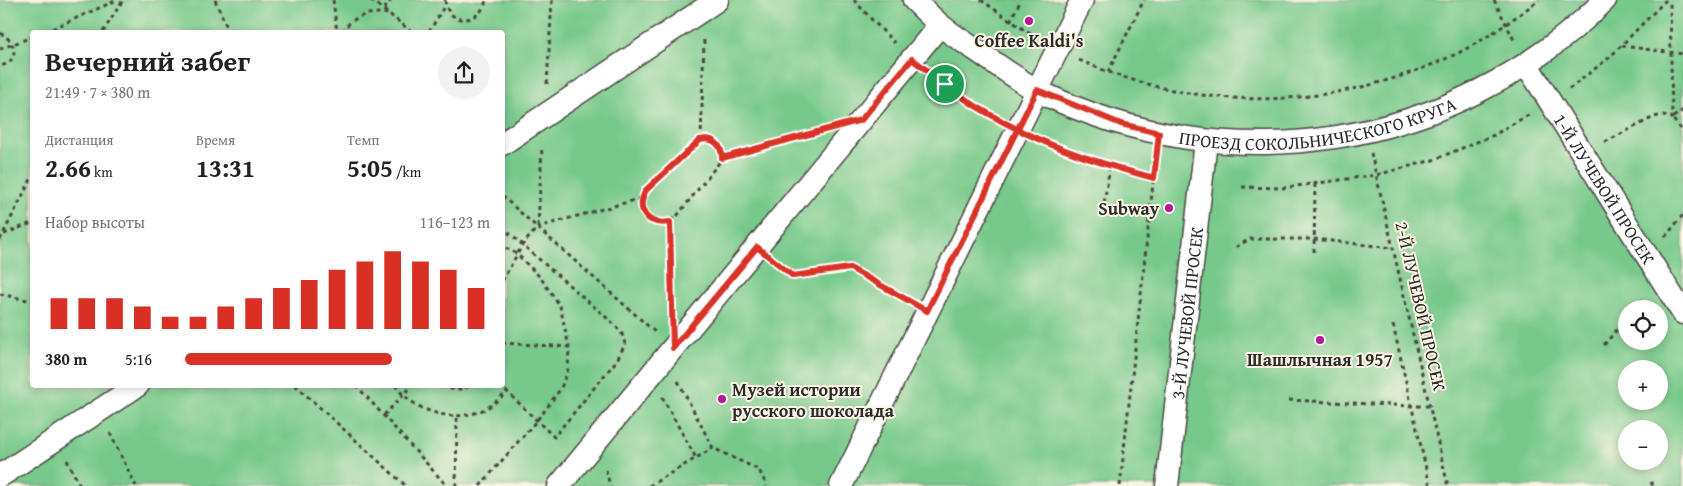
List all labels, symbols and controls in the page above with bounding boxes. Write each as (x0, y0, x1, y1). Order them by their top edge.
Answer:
marker: Coffee Kaldi's (1023, 15, 1035, 27)
place label: Coffee Kaldi's (975, 27, 1084, 54)
text: Вечерний забег (45, 40, 250, 81)
button: share (438, 47, 490, 99)
pin (924, 63, 966, 105)
icon: arrive (931, 70, 959, 98)
text: 21:49 · 7 × 380 m (45, 80, 150, 104)
street label: ПРОЕЗД СОКОЛЬНИЧЕСКОГО КРУГА (1177, 90, 1460, 157)
street label: 1-Й ЛУЧЕВОЙ ПРОСЕК (1547, 108, 1662, 269)
text: Дистанция (45, 130, 113, 150)
text: Время (196, 130, 235, 150)
text: Темп (347, 130, 379, 150)
text: 2.66 (45, 150, 91, 186)
text: 13:31 (196, 150, 255, 186)
text: 5:05 (347, 150, 393, 186)
text: km (91, 162, 113, 182)
text: /km (393, 162, 421, 182)
place label: Subway (1098, 195, 1160, 222)
marker: Subway (1163, 202, 1175, 214)
text: Набор высоты (45, 210, 145, 234)
text: 116–123 m (420, 210, 490, 234)
street label: 2-Й ЛУЧЕВОЙ ПРОСЕК (1388, 219, 1454, 393)
street label: 3-Й ЛУЧЕВОЙ ПРОСЕК (1163, 226, 1210, 401)
map controls (1618, 300, 1668, 470)
button: locate (1618, 300, 1668, 350)
marker: Шашлычная 1957 (1314, 334, 1326, 346)
place label: Шашлычная 1957 (1247, 346, 1393, 373)
text: 380 m (45, 347, 87, 371)
text: 5:16 (125, 347, 152, 371)
button: + (1618, 360, 1668, 410)
place label: Музей истории русского шоколада (732, 376, 895, 424)
marker: Музей истории русского шоколада (716, 393, 728, 405)
button: − (1618, 420, 1668, 470)

